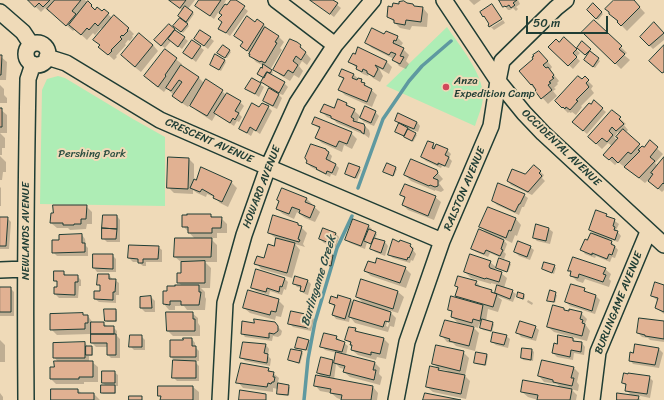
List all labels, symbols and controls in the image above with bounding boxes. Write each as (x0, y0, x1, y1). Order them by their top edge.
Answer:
scale bar (528, 8, 610, 34)
text: 50 m (533, 12, 560, 34)
place label: Anza Expedition Camp (454, 74, 535, 100)
marker: Anza Expedition Camp (441, 82, 451, 92)
street label: OCCIDENTAL AVENUE (519, 107, 603, 189)
street label: CRESCENT AVENUE (163, 116, 255, 166)
street label: HOWARD AVENUE (240, 144, 284, 230)
street label: RALSTON AVENUE (441, 145, 489, 233)
park label: Pershing Park (58, 147, 126, 161)
street label: NEWLANDS AVENUE (19, 182, 33, 280)
water label: Burlingame Creek (298, 234, 340, 328)
street label: BURLINGAME AVENUE (592, 250, 646, 356)

